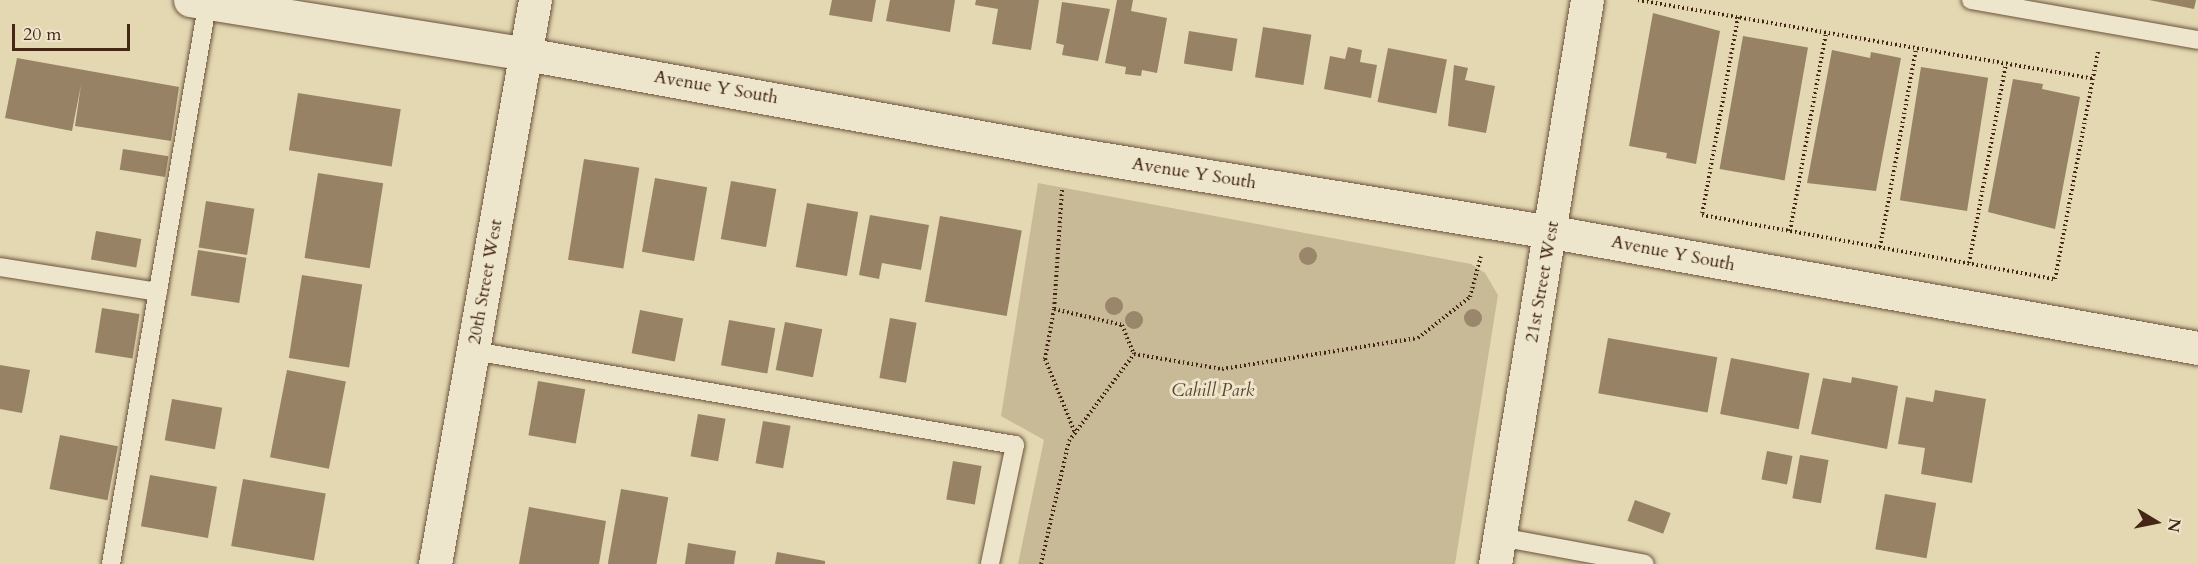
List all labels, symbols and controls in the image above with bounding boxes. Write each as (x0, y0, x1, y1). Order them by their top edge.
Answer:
scale bar (15, 12, 134, 50)
text: 20 m (23, 22, 62, 47)
street label: Avenue Y South (652, 66, 780, 110)
street label: Avenue Y South (1130, 154, 1258, 194)
street label: 20th Street West (464, 218, 508, 346)
street label: 21st Street West (1522, 220, 1564, 344)
street label: Avenue Y South (1609, 231, 1737, 277)
park label: Cahill Park (1172, 380, 1254, 402)
north arrow (2126, 492, 2186, 552)
text: N (2162, 516, 2186, 534)

